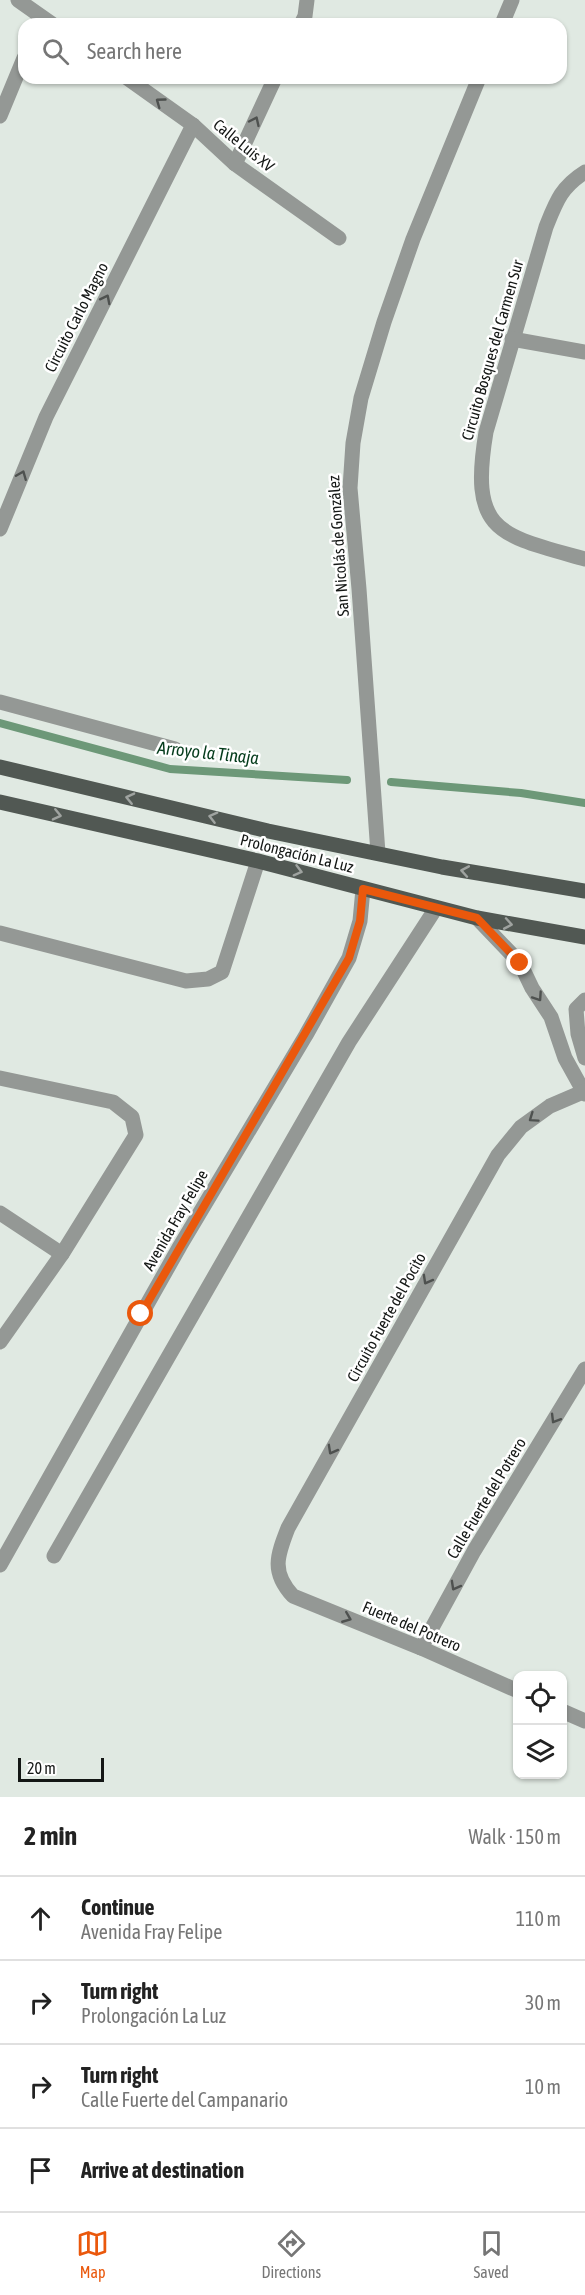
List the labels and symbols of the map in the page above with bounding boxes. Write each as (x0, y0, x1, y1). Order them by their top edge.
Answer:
one-way arrow (155, 98, 166, 109)
street label: Calle Luis XV (210, 115, 278, 175)
one-way arrow (248, 116, 260, 127)
street label: Circuito Bosques del Carmen Sur (458, 257, 527, 443)
street label: Circuito Carlo Magno (41, 259, 112, 375)
one-way arrow (98, 294, 110, 305)
one-way arrow (15, 470, 27, 481)
street label: San Nicolás de González (324, 475, 352, 617)
water label: Arroyo la Tinaja (155, 737, 260, 768)
one-way arrow (126, 792, 136, 805)
one-way arrow (52, 808, 62, 821)
one-way arrow (208, 812, 218, 825)
street label: Prolongación La Luz (238, 830, 356, 877)
one-way arrow (293, 864, 303, 877)
one-way arrow (461, 865, 471, 878)
one-way arrow (503, 917, 512, 929)
route end (506, 949, 532, 975)
one-way arrow (530, 990, 541, 1001)
one-way arrow (529, 1111, 540, 1122)
street label: Avenida Fray Felipe (139, 1167, 212, 1274)
street label: Circuito Fuerte del Pocito (343, 1249, 429, 1385)
one-way arrow (423, 1274, 435, 1284)
route start (127, 1300, 153, 1326)
one-way arrow (550, 1413, 562, 1423)
street label: Calle Fuerte del Potrero (443, 1434, 529, 1562)
one-way arrow (328, 1444, 339, 1454)
one-way arrow (451, 1580, 462, 1591)
street label: Fuerte del Potrero (360, 1597, 464, 1655)
one-way arrow (341, 1611, 352, 1623)
scale bar (18, 1755, 104, 1782)

